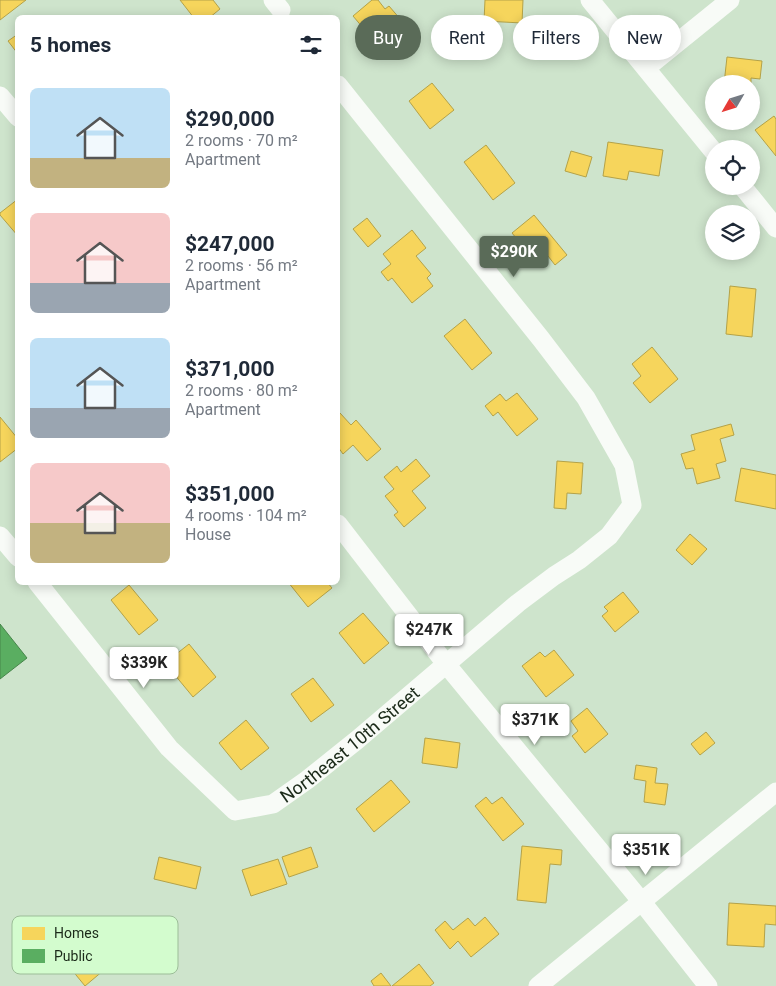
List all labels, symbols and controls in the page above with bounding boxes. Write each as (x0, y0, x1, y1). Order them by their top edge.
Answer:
chip: Buy (355, 15, 421, 60)
chip: Rent (431, 15, 503, 60)
chip: Filters (513, 15, 599, 60)
chip: New (609, 15, 681, 60)
icon: filters (297, 31, 325, 59)
text: 5 homes (30, 33, 111, 57)
north arrow (705, 75, 760, 130)
map controls (705, 75, 760, 260)
text: $290,000 (185, 107, 275, 131)
icon: home (70, 108, 130, 168)
text: 2 rooms · 70 m² (185, 131, 298, 150)
button: locate (705, 140, 760, 195)
text: Apartment (185, 150, 261, 169)
button: layers (705, 205, 760, 260)
text: $247,000 (185, 232, 275, 256)
icon: home (70, 233, 130, 293)
pin: $290K (479, 236, 549, 278)
text: $290K (491, 242, 537, 261)
text: 2 rooms · 56 m² (185, 256, 298, 275)
text: Apartment (185, 275, 261, 294)
text: $371,000 (185, 357, 275, 381)
icon: home (70, 358, 130, 418)
text: 2 rooms · 80 m² (185, 381, 298, 400)
text: Apartment (185, 400, 261, 419)
text: $351,000 (185, 482, 275, 506)
icon: home (70, 483, 130, 543)
text: 4 rooms · 104 m² (185, 506, 307, 525)
text: House (185, 525, 231, 544)
pin: $247K (394, 614, 464, 656)
text: $247K (406, 620, 452, 639)
pin: $339K (109, 646, 179, 689)
text: $339K (121, 653, 167, 672)
street label: Northeast 10th Street (276, 682, 423, 806)
pin: $371K (500, 704, 570, 746)
text: $371K (512, 710, 558, 729)
pin: $351K (611, 834, 681, 876)
text: $351K (623, 840, 669, 859)
legend (12, 916, 178, 974)
text: Homes (54, 925, 99, 941)
text: Public (54, 948, 93, 964)

